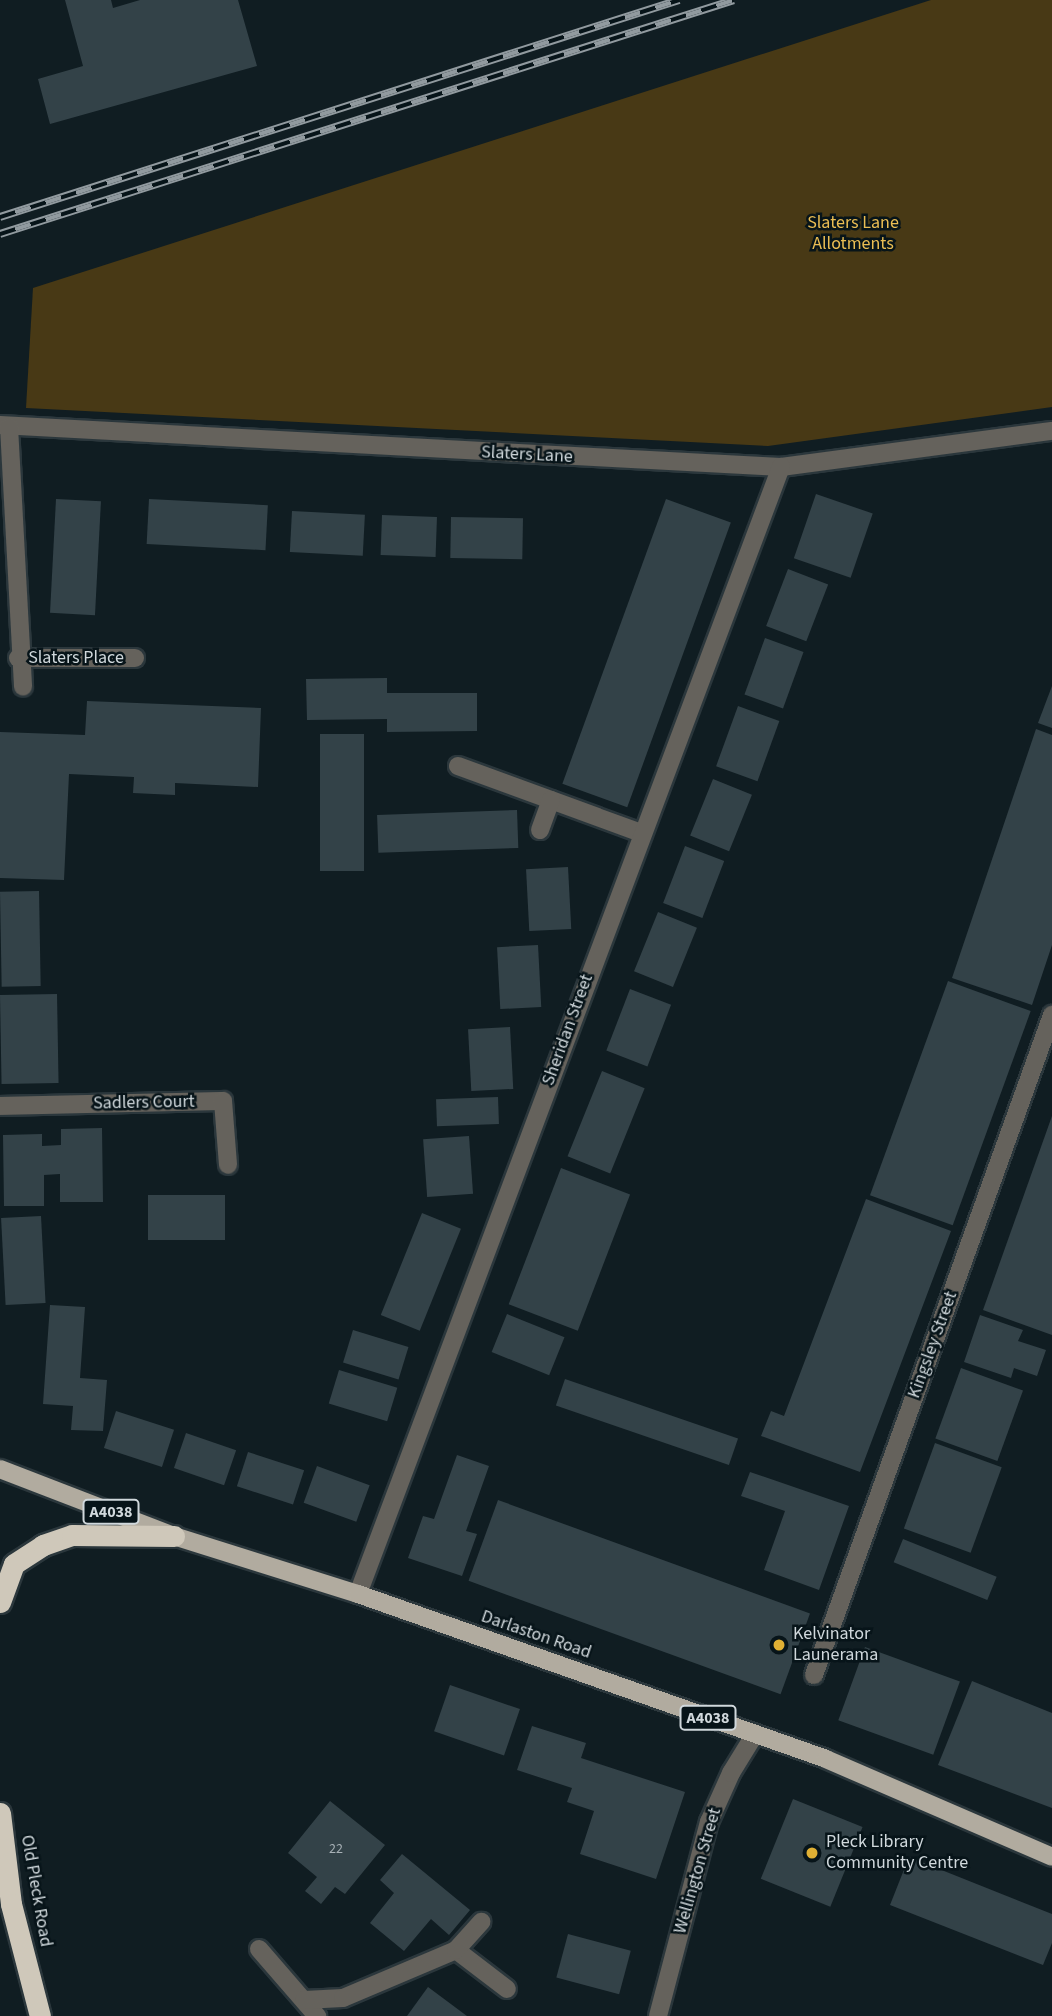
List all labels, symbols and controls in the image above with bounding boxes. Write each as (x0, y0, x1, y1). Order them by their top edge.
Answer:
park label: Slaters Lane Allotments (807, 213, 899, 256)
street label: Slaters Lane (481, 442, 573, 468)
street label: Slaters Place (28, 647, 124, 669)
street label: Sheridan Street (538, 972, 598, 1088)
street label: Sadlers Court (93, 1091, 195, 1115)
street label: Kingsley Street (904, 1289, 962, 1401)
road number: A4038 (81, 1500, 141, 1524)
street label: Darlaston Road (478, 1606, 594, 1664)
place label: Kelvinator Launerama (793, 1624, 878, 1666)
marker: Kelvinator Launerama (771, 1637, 787, 1653)
road number: A4038 (678, 1706, 738, 1730)
street label: Wellington Street (670, 1806, 726, 1936)
place label: Pleck Library Community Centre (826, 1832, 968, 1874)
street label: Old Pleck Road (16, 1833, 56, 1949)
house number: 22 (329, 1841, 343, 1857)
marker: Pleck Library Community Centre (804, 1845, 820, 1861)

